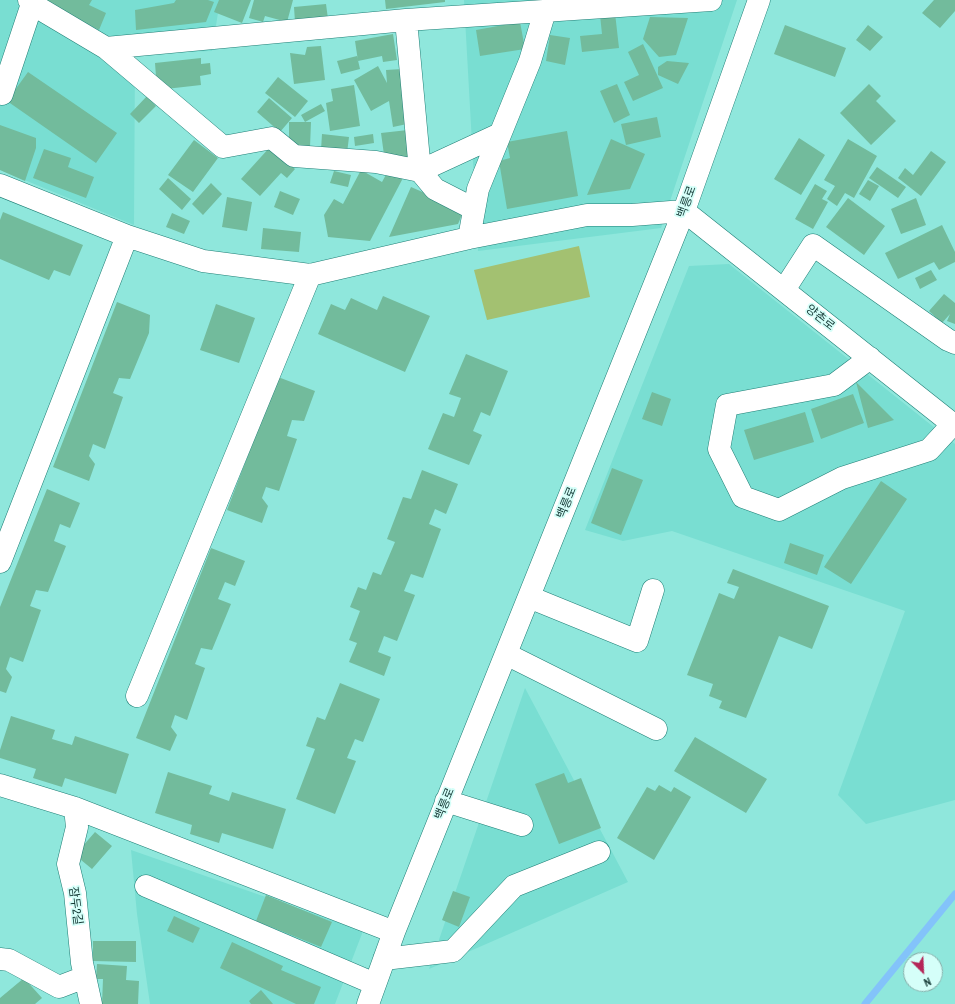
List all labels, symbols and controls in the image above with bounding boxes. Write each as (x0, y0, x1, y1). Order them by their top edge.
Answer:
street label: 백릉로 (675, 184, 699, 220)
street label: 양촌로 (803, 302, 837, 334)
street label: 백릉로 (554, 485, 580, 521)
street label: 백릉로 (432, 786, 458, 822)
street label: 잠두2길 (65, 886, 85, 926)
north arrow (903, 952, 943, 992)
text: N (922, 974, 933, 990)

